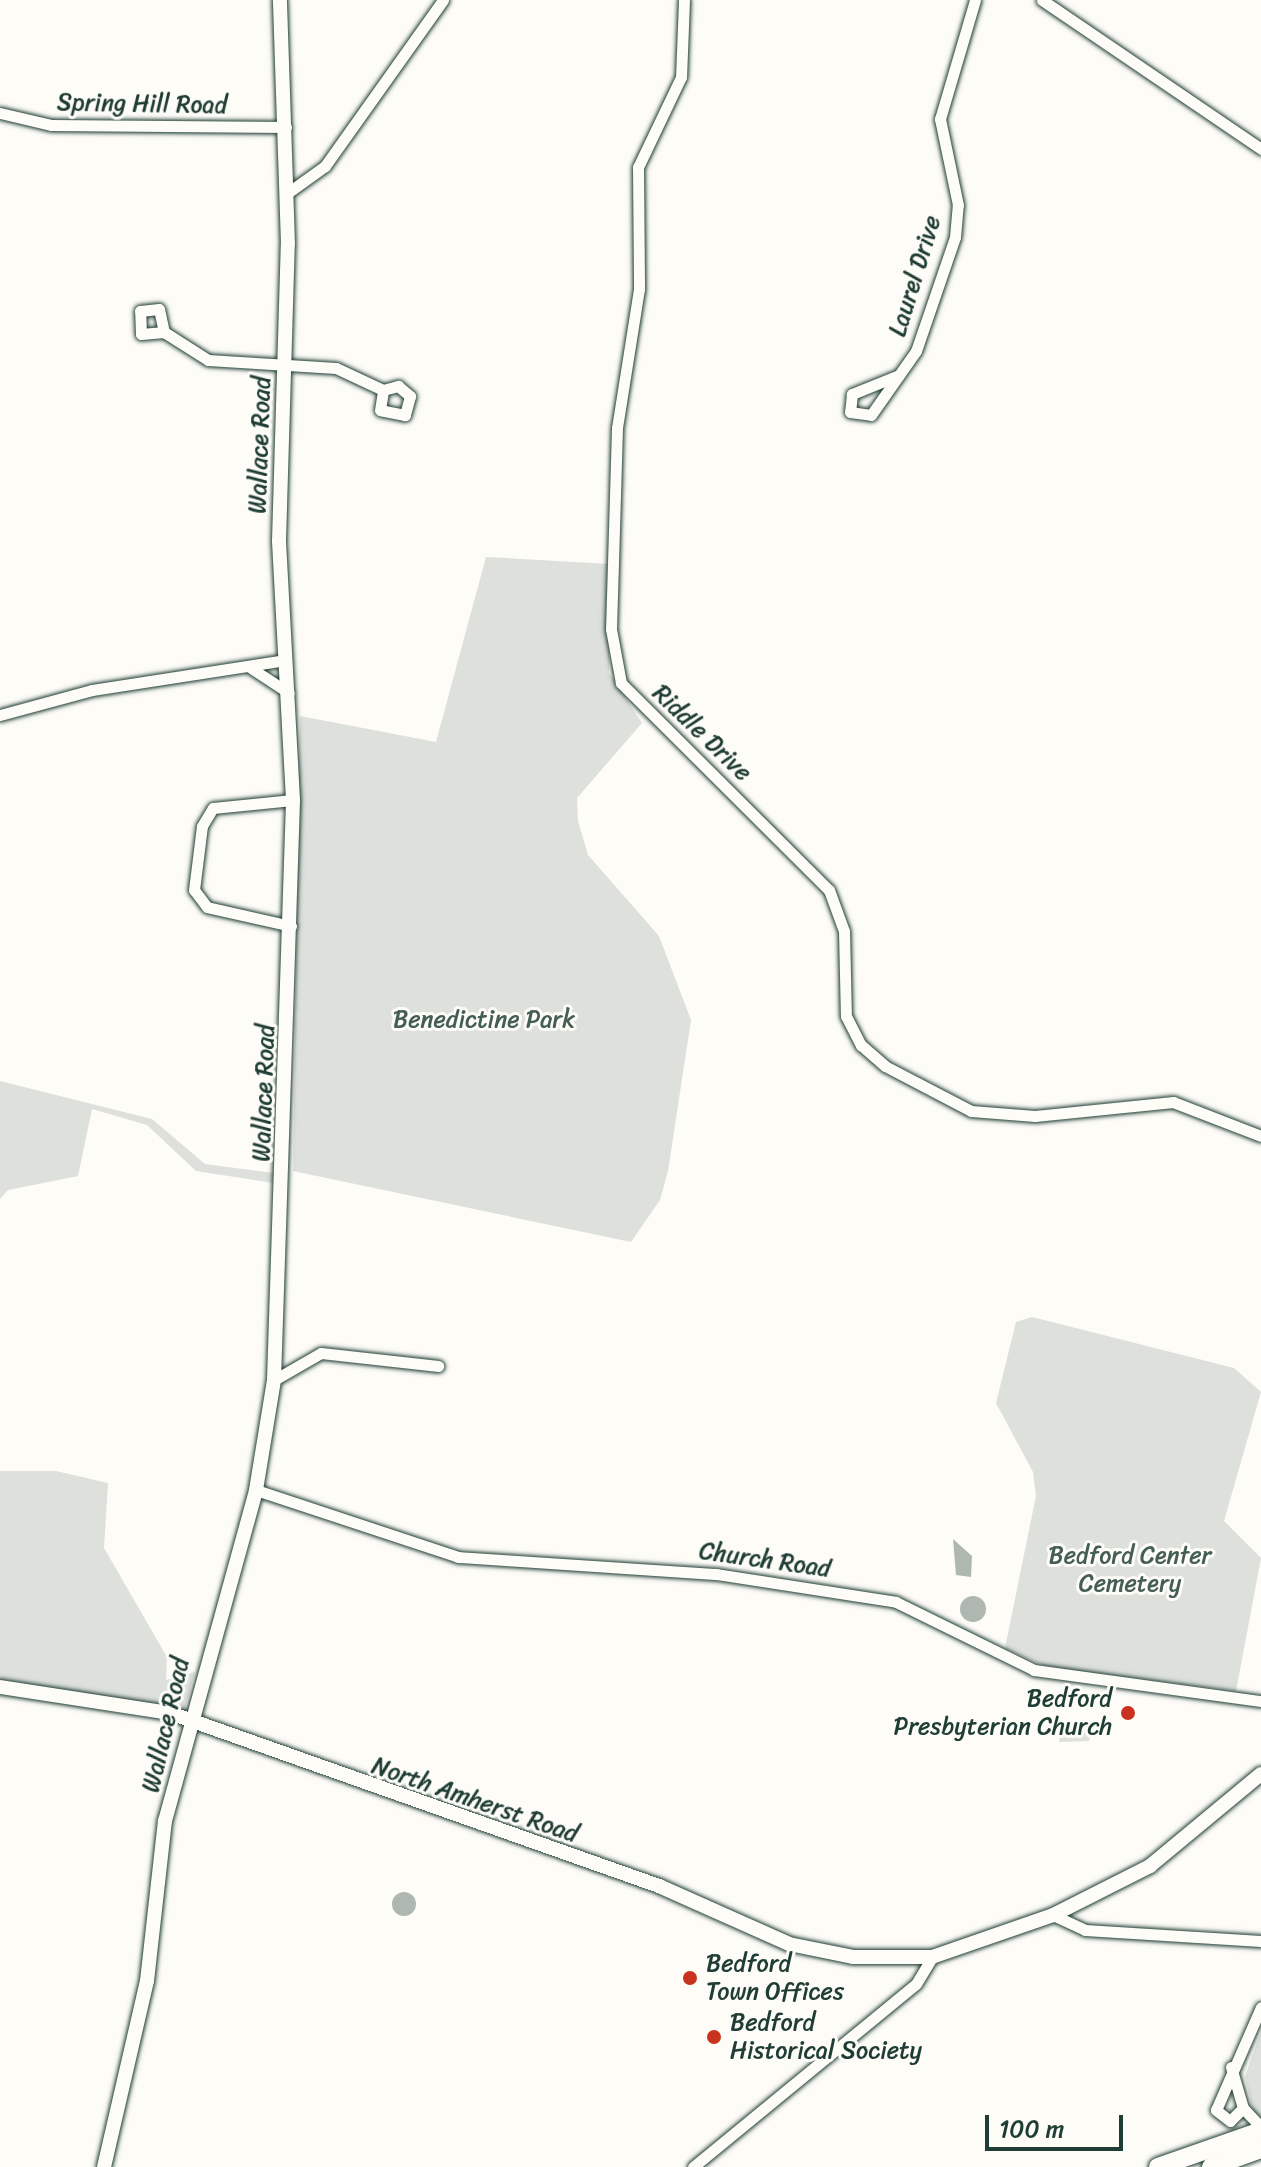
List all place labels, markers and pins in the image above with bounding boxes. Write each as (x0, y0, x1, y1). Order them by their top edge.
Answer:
place label: Bedford Presbyterian Church (894, 1685, 1112, 1741)
marker: Bedford Presbyterian Church (1119, 1704, 1137, 1722)
place label: Bedford Town Offices (706, 1950, 844, 2006)
marker: Bedford Town Offices (681, 1969, 699, 1987)
place label: Bedford Historical Society (730, 2009, 921, 2065)
marker: Bedford Historical Society (705, 2028, 723, 2046)

